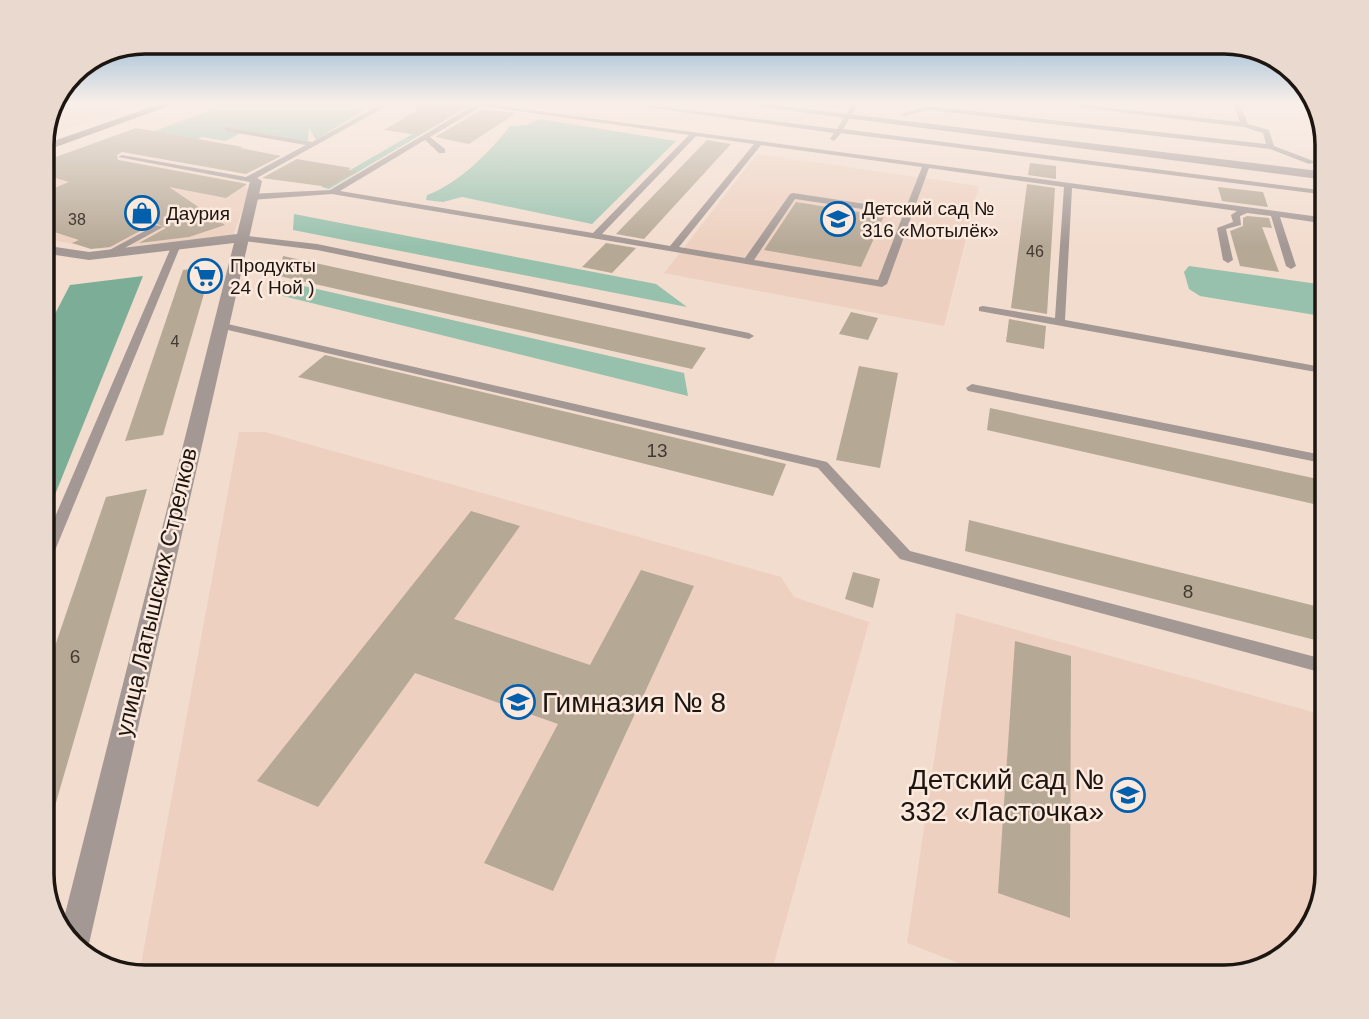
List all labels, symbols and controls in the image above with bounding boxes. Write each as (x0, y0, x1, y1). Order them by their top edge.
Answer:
shop icon: Даурия (123, 194, 161, 232)
place label: Детский сад № 316 «Мотылёк» (862, 198, 999, 241)
school or university icon: Детский сад № 316 «Мотылёк» (819, 200, 857, 238)
place label: Даурия (166, 203, 230, 224)
house number: 38 (68, 211, 86, 228)
house number: 46 (1026, 243, 1044, 260)
place label: Продукты 24 ( Ной ) (230, 255, 316, 298)
supermarket icon: Продукты 24 ( Ной ) (186, 257, 224, 295)
house number: 4 (171, 333, 180, 350)
house number: 13 (646, 440, 668, 461)
street label: улица Латышских Стрелков (110, 445, 202, 739)
house number: 8 (1183, 581, 1193, 602)
house number: 6 (70, 646, 80, 667)
school or university icon: Гимназия № 8 (499, 683, 537, 721)
place label: Гимназия № 8 (542, 687, 726, 718)
place label: Детский сад № 332 «Ласточка» (900, 764, 1104, 827)
school or university icon: Детский сад № 332 «Ласточка» (1109, 776, 1147, 814)

